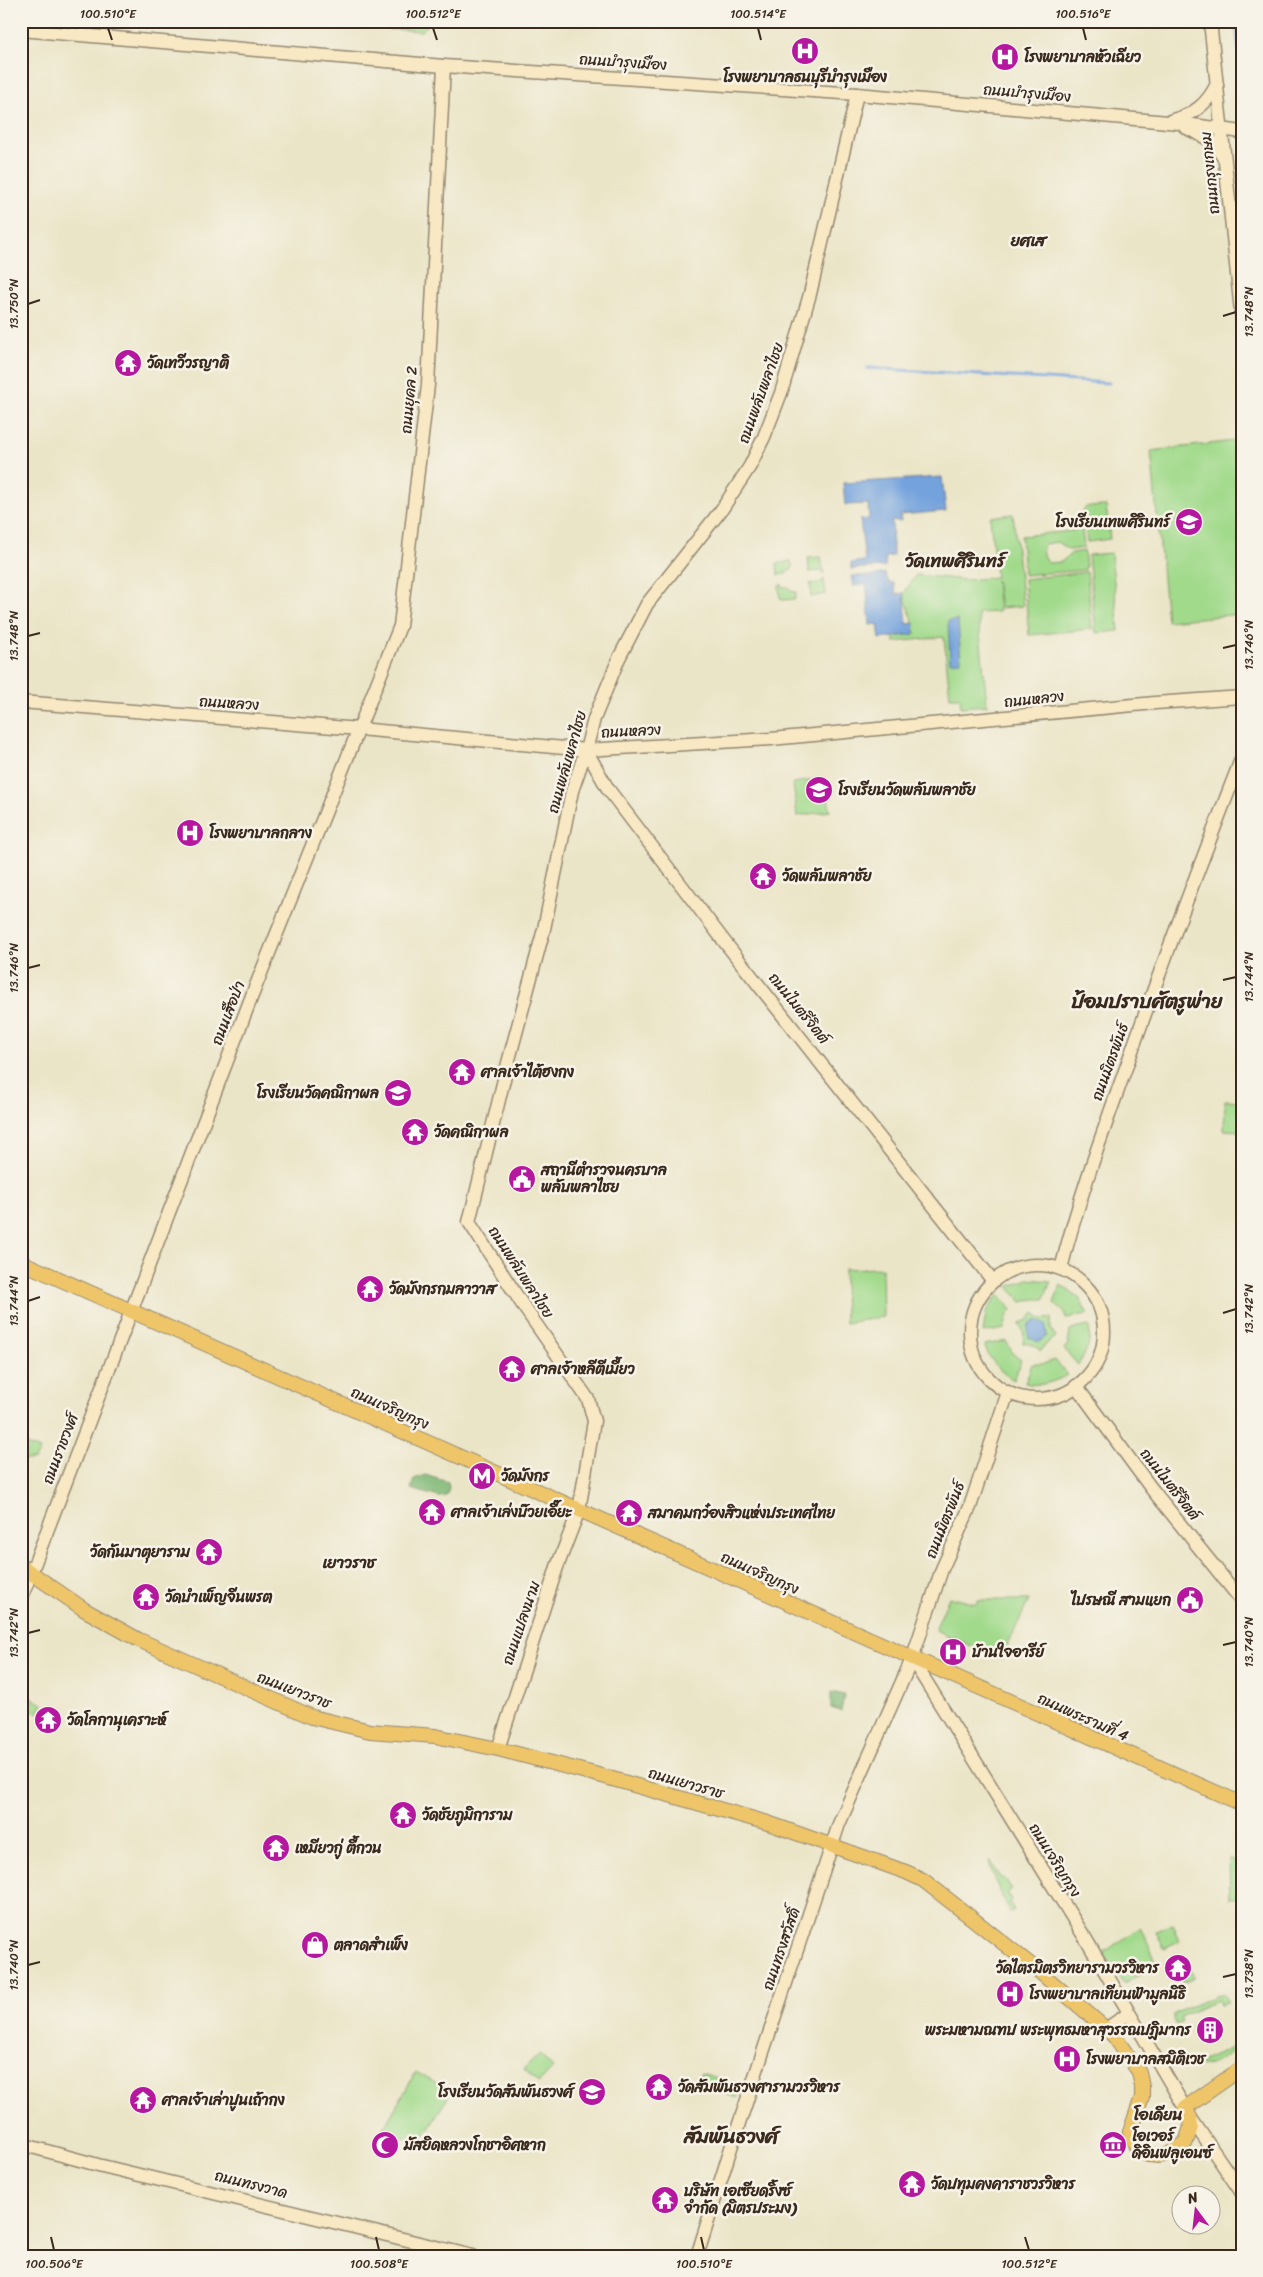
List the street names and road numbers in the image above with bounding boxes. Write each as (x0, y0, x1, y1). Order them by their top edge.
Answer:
street label: ถนนบำรุงเมือง (578, 46, 668, 78)
street label: ถนนบำรุงเมือง (982, 76, 1072, 110)
street label: ถนนกรุงเกษม (1193, 130, 1227, 216)
street label: ถนนพลับพลาไชย (731, 338, 791, 447)
street label: ถนนยุคล 2 (393, 365, 425, 435)
street label: ถนนหลวง (1003, 683, 1065, 715)
street label: ถนนหลวง (198, 688, 260, 718)
street label: ถนนพลับพลาไชย (540, 707, 594, 817)
street label: ถนนหลวง (600, 716, 662, 746)
street label: ถนนไมตรีจิตต์ (762, 966, 838, 1052)
street label: ถนนเสือป่า (204, 977, 252, 1049)
street label: ถนนมิตรพันธ์ (1084, 1017, 1137, 1105)
street label: ถนนพลับพลาไชย (481, 1220, 561, 1324)
street label: ถนนเจริญกรุง (347, 1379, 433, 1437)
street label: ถนนราชวงศ์ (35, 1407, 86, 1488)
street label: ถนนไมตรีจิตต์ (1133, 1442, 1209, 1528)
street label: ถนนมิตรพันธ์ (918, 1475, 973, 1563)
street label: ถนนเจริญกรุง (717, 1544, 803, 1602)
street label: ถนนแปลงนาม (494, 1577, 548, 1669)
street label: ถนนเยาวราช (253, 1664, 337, 1717)
street label: ถนนพระรามที่ 4 (1033, 1685, 1133, 1749)
street label: ถนนเยาวราช (645, 1760, 729, 1807)
street label: ถนนเจริญกรุง (1022, 1818, 1088, 1902)
street label: ถนนทรงสวัสดิ์ (755, 1901, 808, 1994)
street label: ถนนทรงวาด (212, 2162, 290, 2206)

